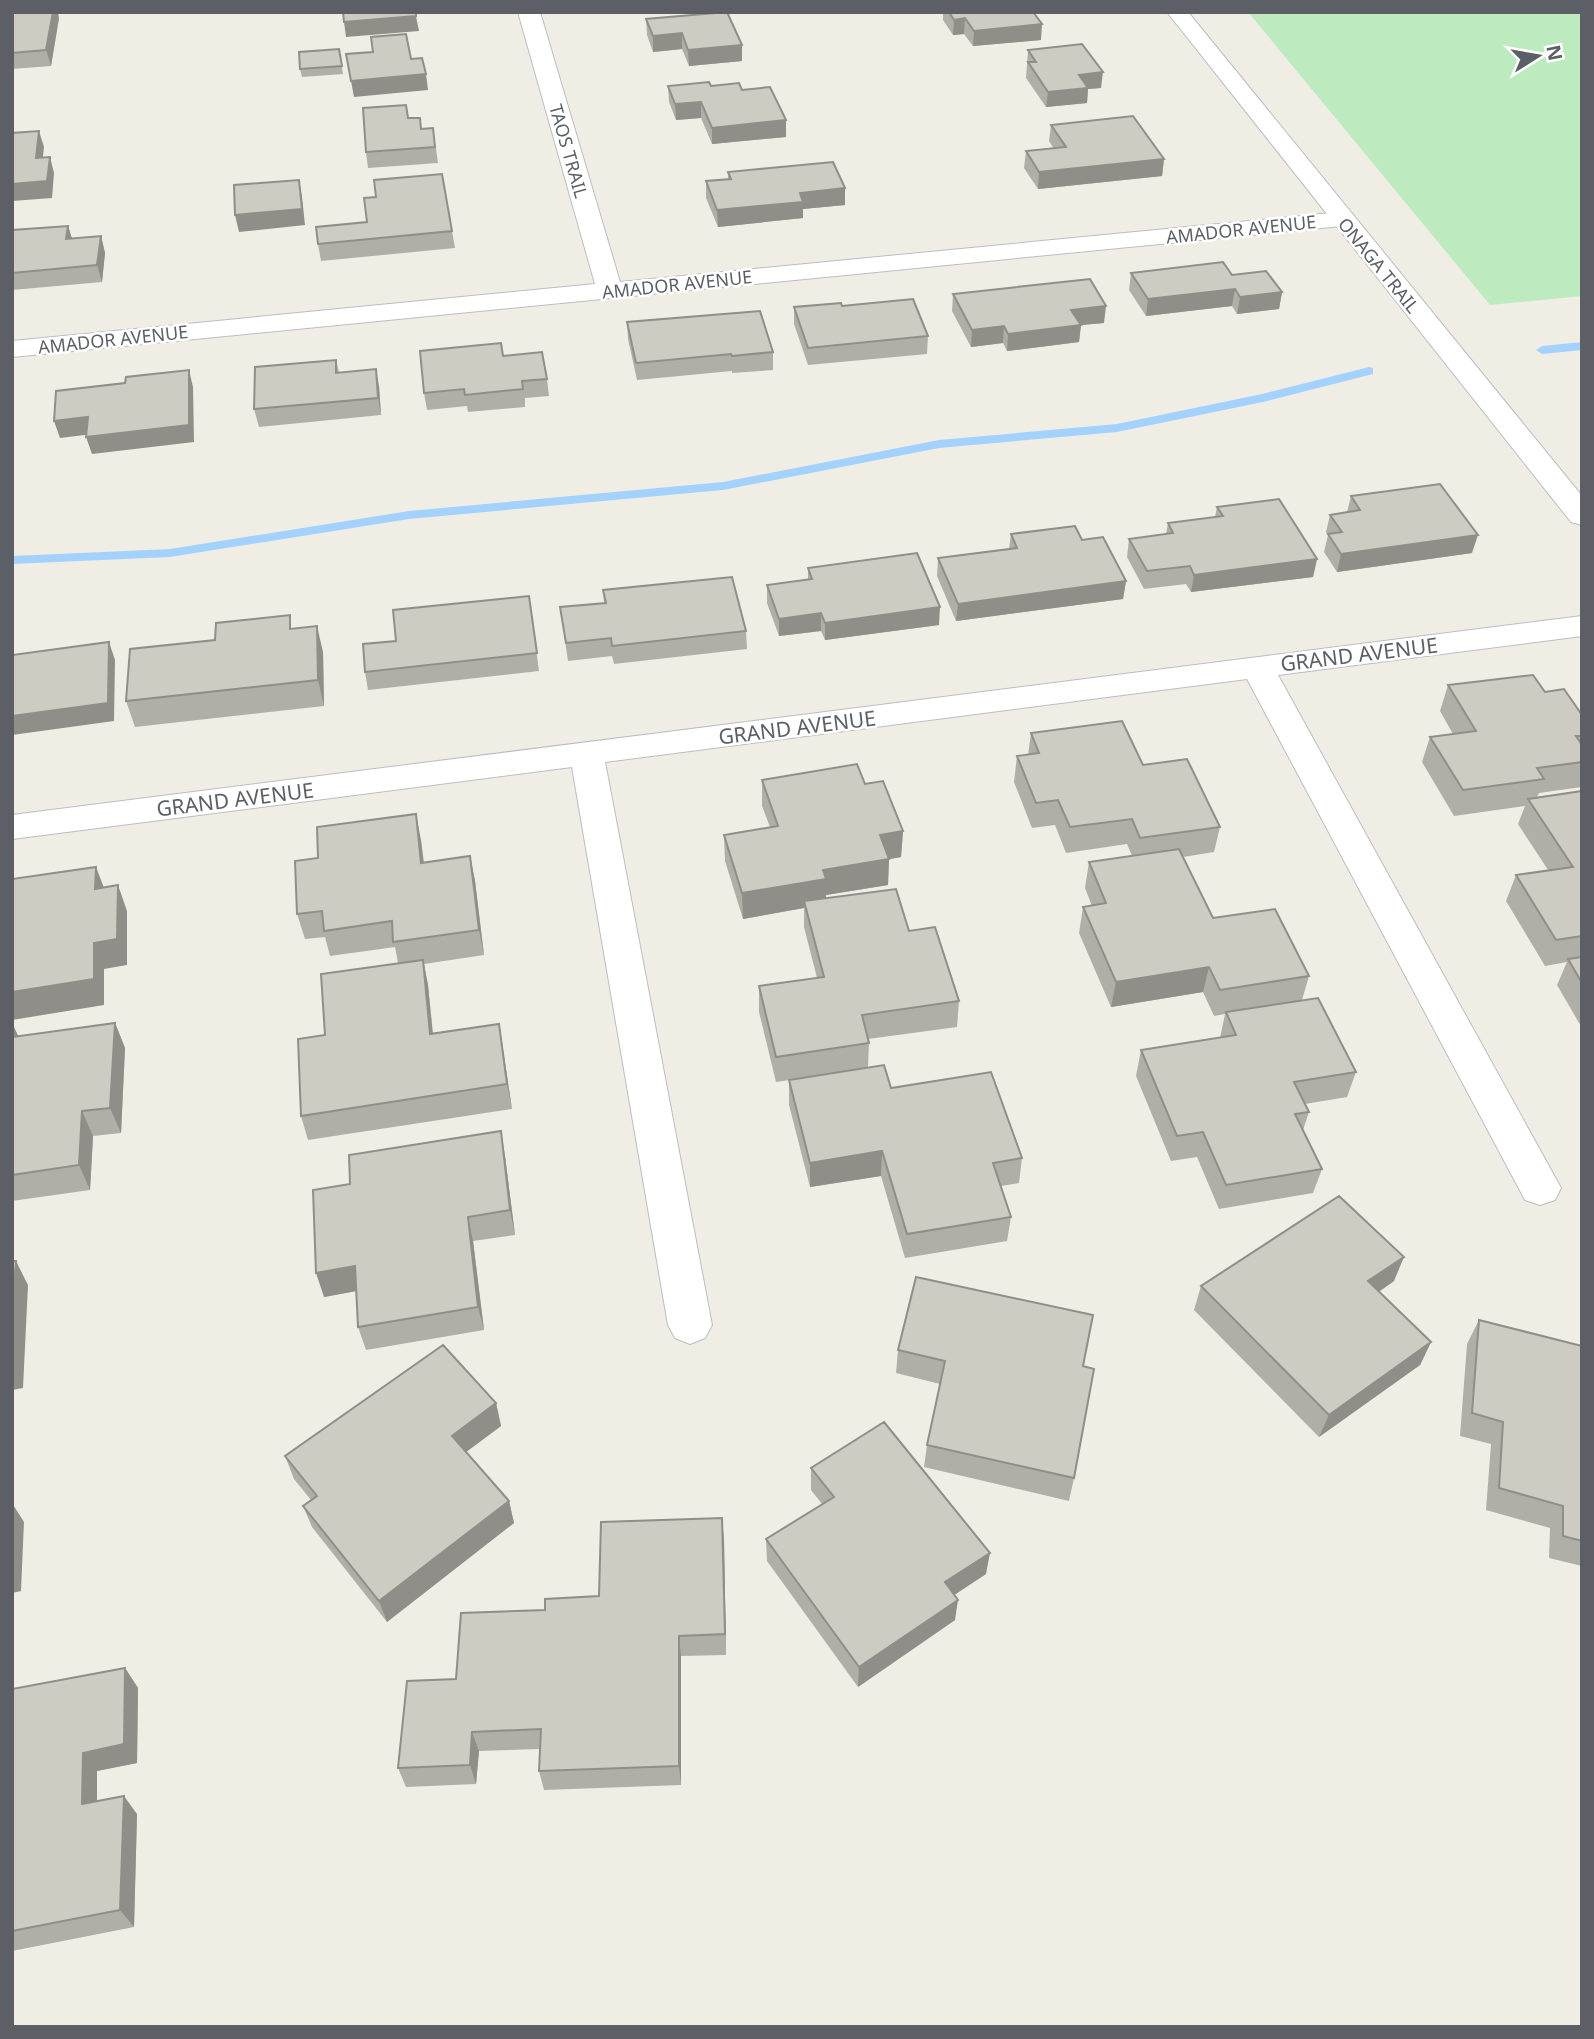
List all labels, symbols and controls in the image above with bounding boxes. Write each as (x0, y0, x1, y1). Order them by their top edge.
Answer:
north arrow (1503, 21, 1573, 91)
text: N (1540, 43, 1569, 63)
street label: TAOS TRAIL (544, 101, 594, 201)
street label: AMADOR AVENUE (1165, 209, 1317, 249)
street label: ONAGA TRAIL (1333, 212, 1425, 318)
street label: AMADOR AVENUE (601, 264, 753, 304)
street label: AMADOR AVENUE (37, 319, 189, 359)
street label: GRAND AVENUE (1279, 630, 1439, 678)
street label: GRAND AVENUE (717, 703, 877, 751)
street label: GRAND AVENUE (155, 775, 315, 823)

